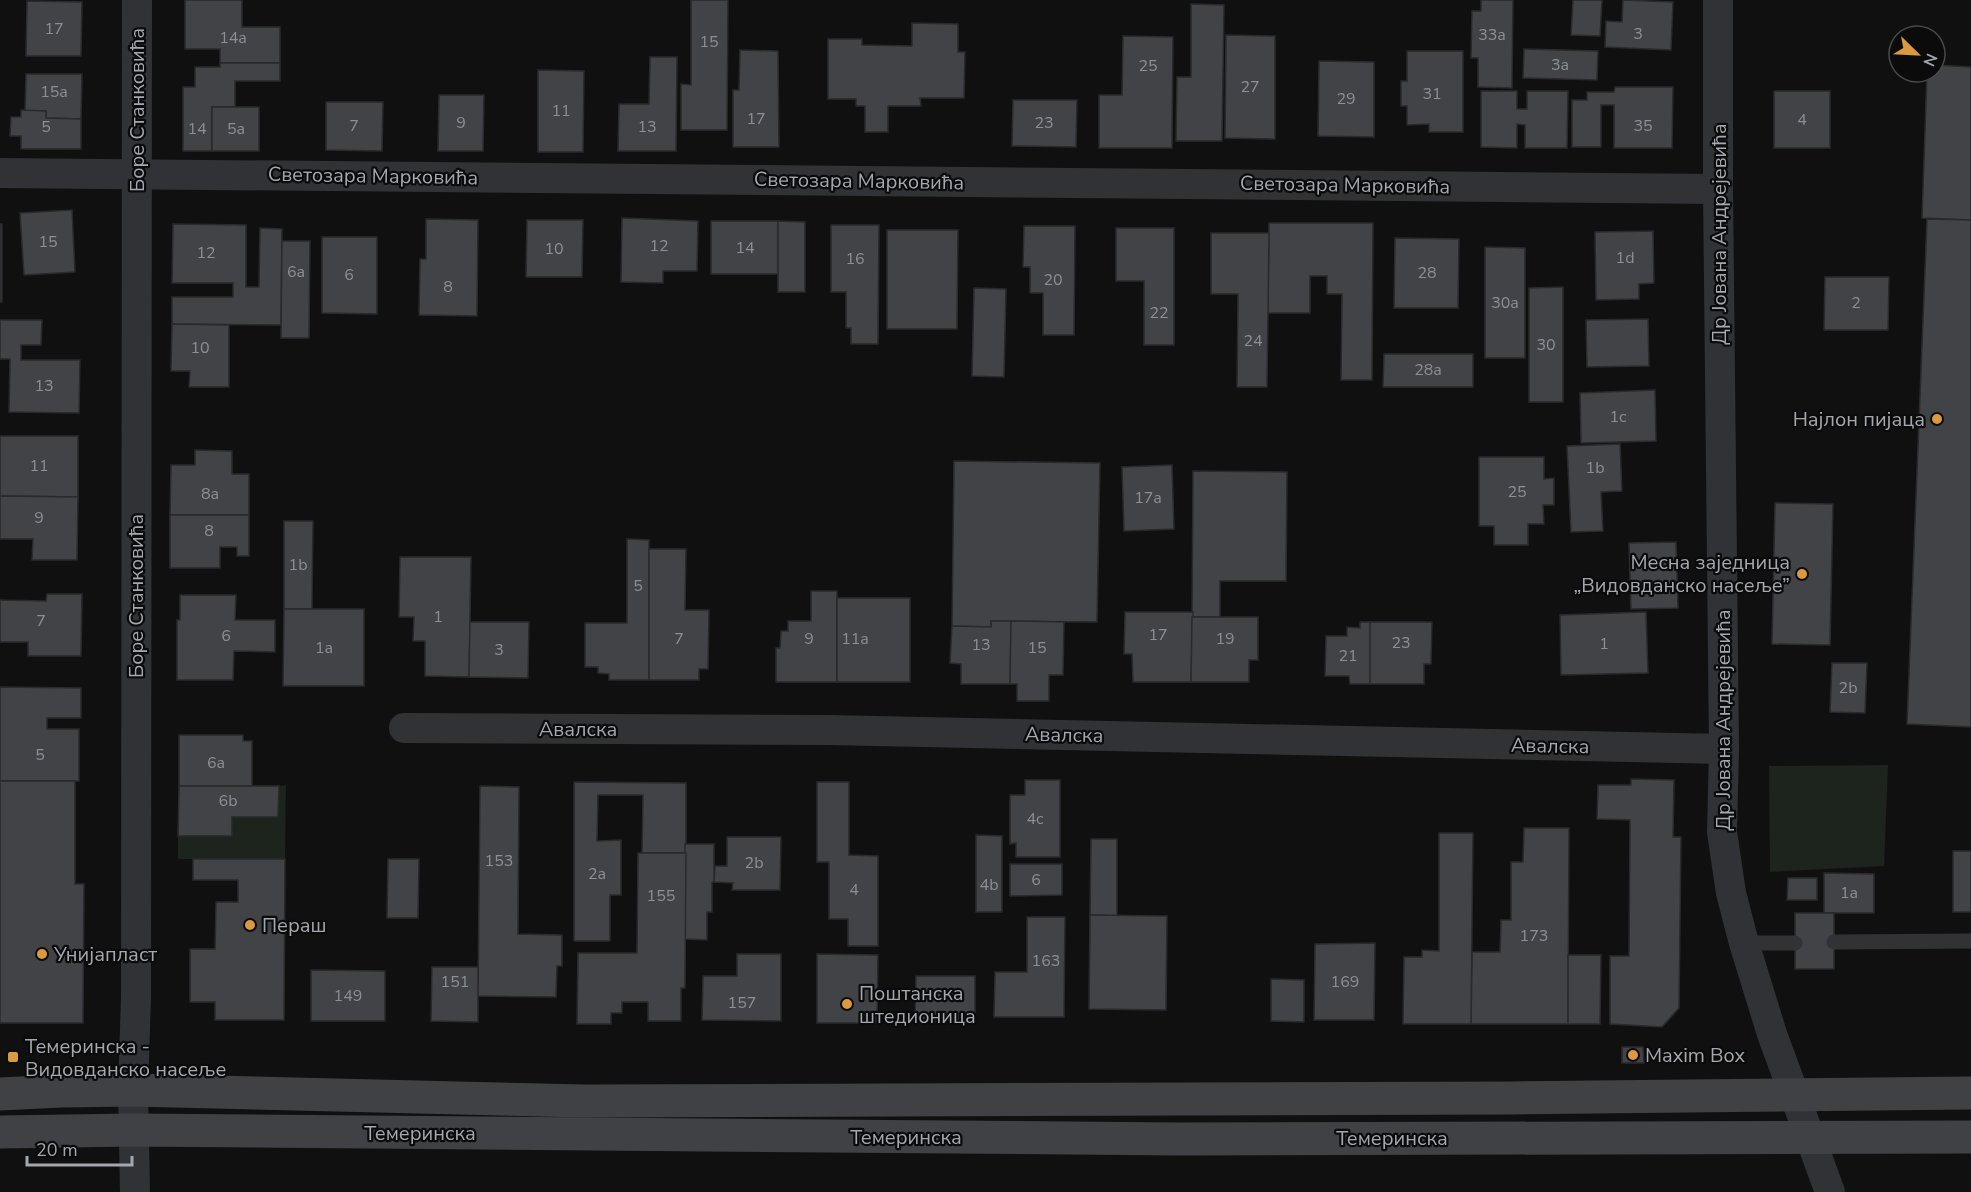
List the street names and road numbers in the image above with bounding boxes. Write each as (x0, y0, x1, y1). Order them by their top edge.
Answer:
street label: Боре Станковића (124, 28, 151, 192)
street label: Др Јована Андрејевића (1706, 123, 1733, 345)
street label: Светозара Марковића (268, 161, 478, 191)
street label: Светозара Марковића (754, 166, 964, 196)
street label: Светозара Марковића (1240, 170, 1450, 200)
street label: Боре Станковића (123, 514, 150, 678)
street label: Др Јована Андрејевића (1710, 609, 1737, 831)
street label: Авалска (539, 716, 617, 743)
street label: Авалска (1024, 721, 1104, 749)
street label: Авалска (1510, 732, 1590, 760)
street label: Темеринска (364, 1120, 476, 1147)
street label: Темеринска (850, 1124, 962, 1151)
street label: Темеринска (1336, 1125, 1448, 1152)

